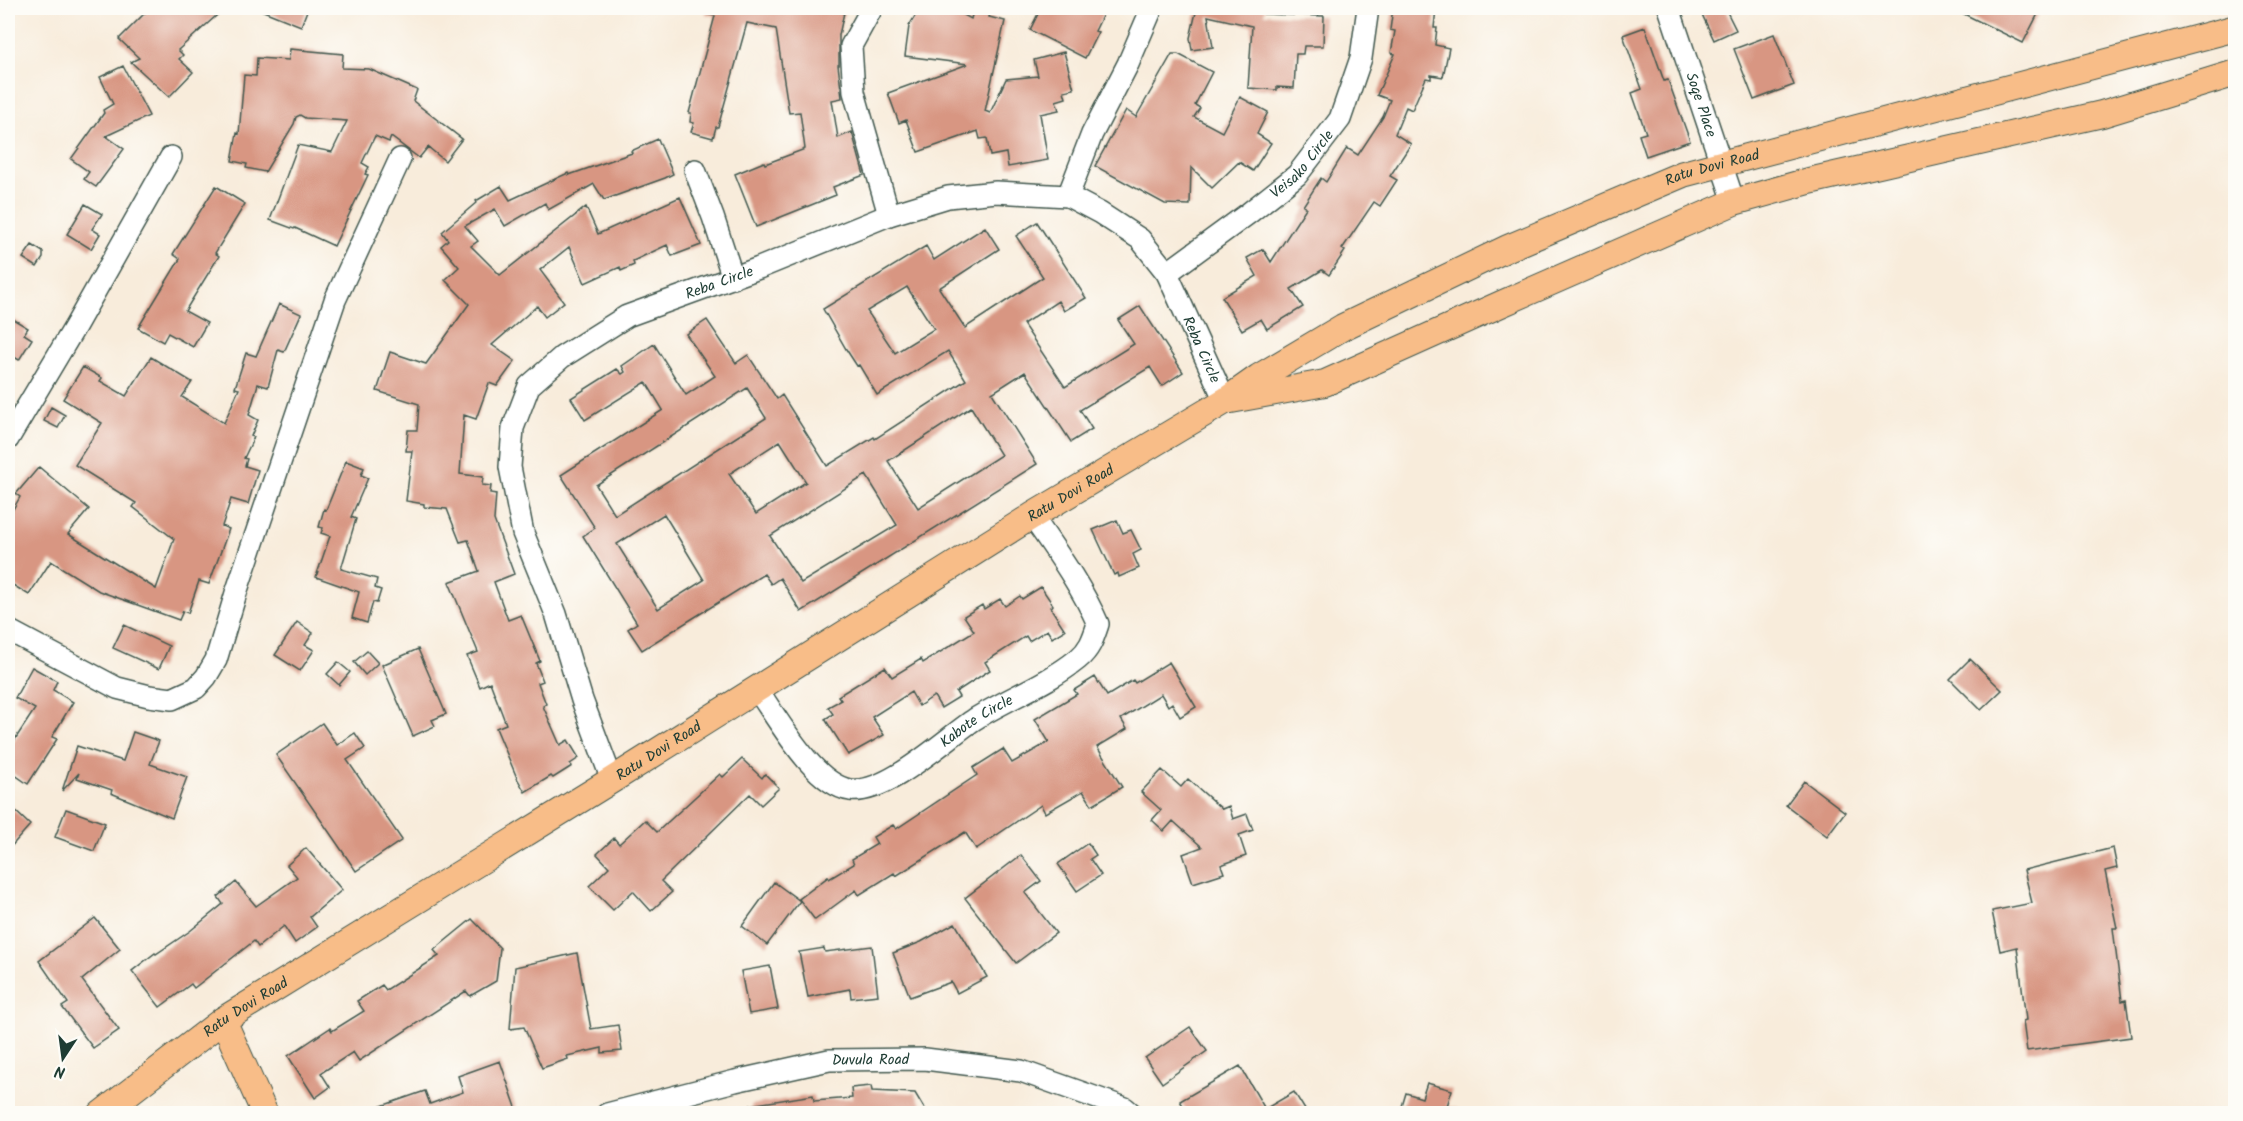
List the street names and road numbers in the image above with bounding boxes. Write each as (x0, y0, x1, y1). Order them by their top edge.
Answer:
street label: Soqe Place (1678, 69, 1723, 141)
street label: Veisako Circle (1265, 125, 1341, 205)
street label: Ratu Dovi Road (1661, 143, 1763, 193)
street label: Reba Circle (682, 260, 757, 307)
street label: Reba Circle (1175, 312, 1226, 387)
street label: Ratu Dovi Road (1023, 458, 1119, 529)
street label: Kabote Circle (935, 689, 1018, 754)
street label: Ratu Dovi Road (611, 715, 707, 788)
street label: Ratu Dovi Road (198, 971, 294, 1044)
street label: Duvula Road (832, 1048, 910, 1073)

